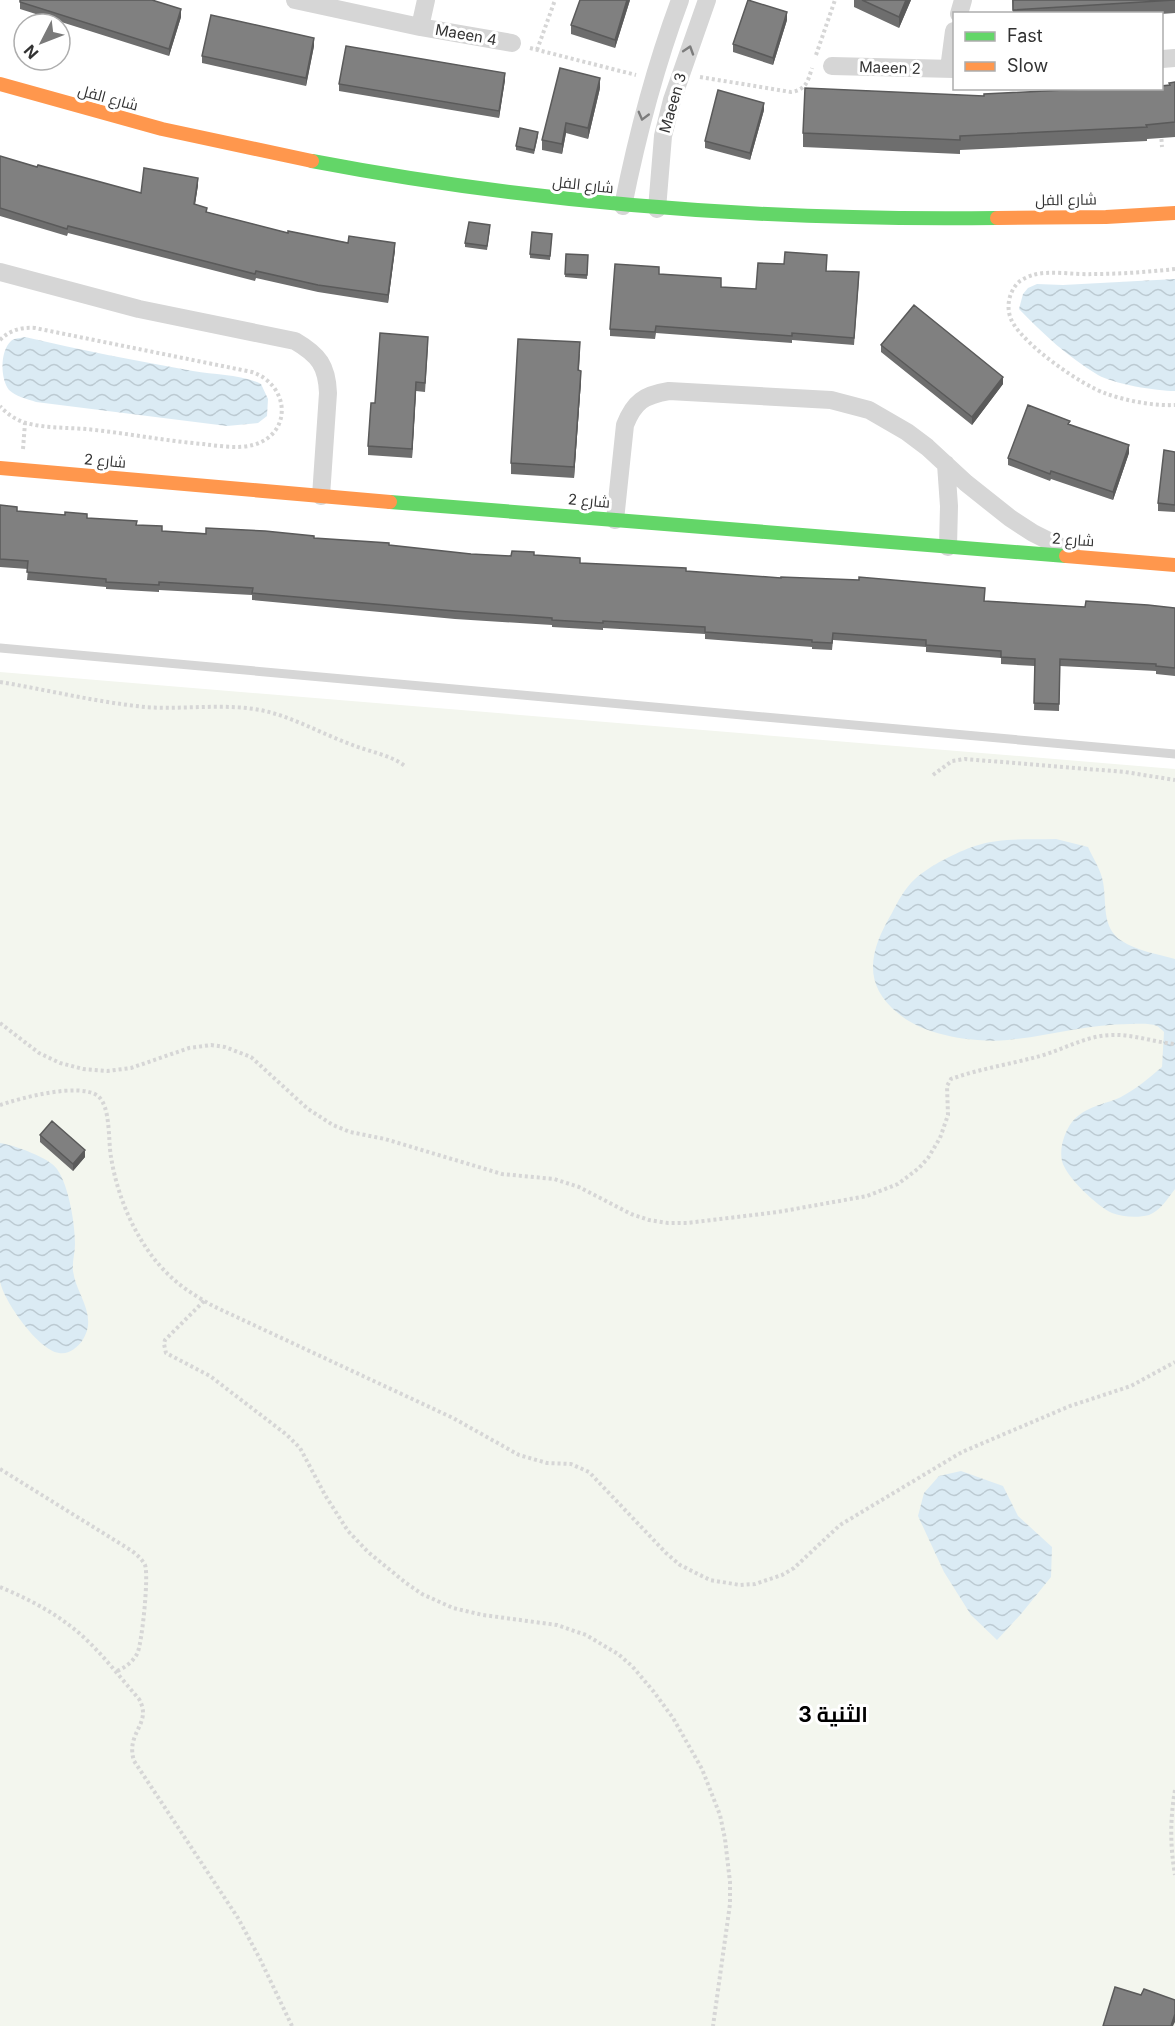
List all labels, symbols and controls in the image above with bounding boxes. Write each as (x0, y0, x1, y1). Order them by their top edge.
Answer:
north arrow (12, 12, 72, 72)
legend (953, 12, 1163, 90)
street label: Maeen 4 (434, 20, 498, 49)
text: Fast (1007, 25, 1043, 46)
text: N (19, 41, 42, 63)
one-way arrow (682, 45, 694, 56)
text: Slow (1007, 55, 1048, 76)
street label: Maeen 2 (859, 57, 921, 78)
street label: Maeen 3 (655, 71, 690, 135)
street label: شارع الفل (75, 80, 140, 117)
one-way arrow (638, 110, 650, 120)
street label: شارع الفل (551, 172, 615, 199)
street label: شارع الفل (1035, 189, 1097, 212)
street label: شارع 2 (83, 449, 127, 474)
street label: شارع 2 (567, 489, 611, 514)
street label: شارع 2 (1051, 529, 1095, 552)
district label: الثنية 3 (798, 1702, 868, 1727)

